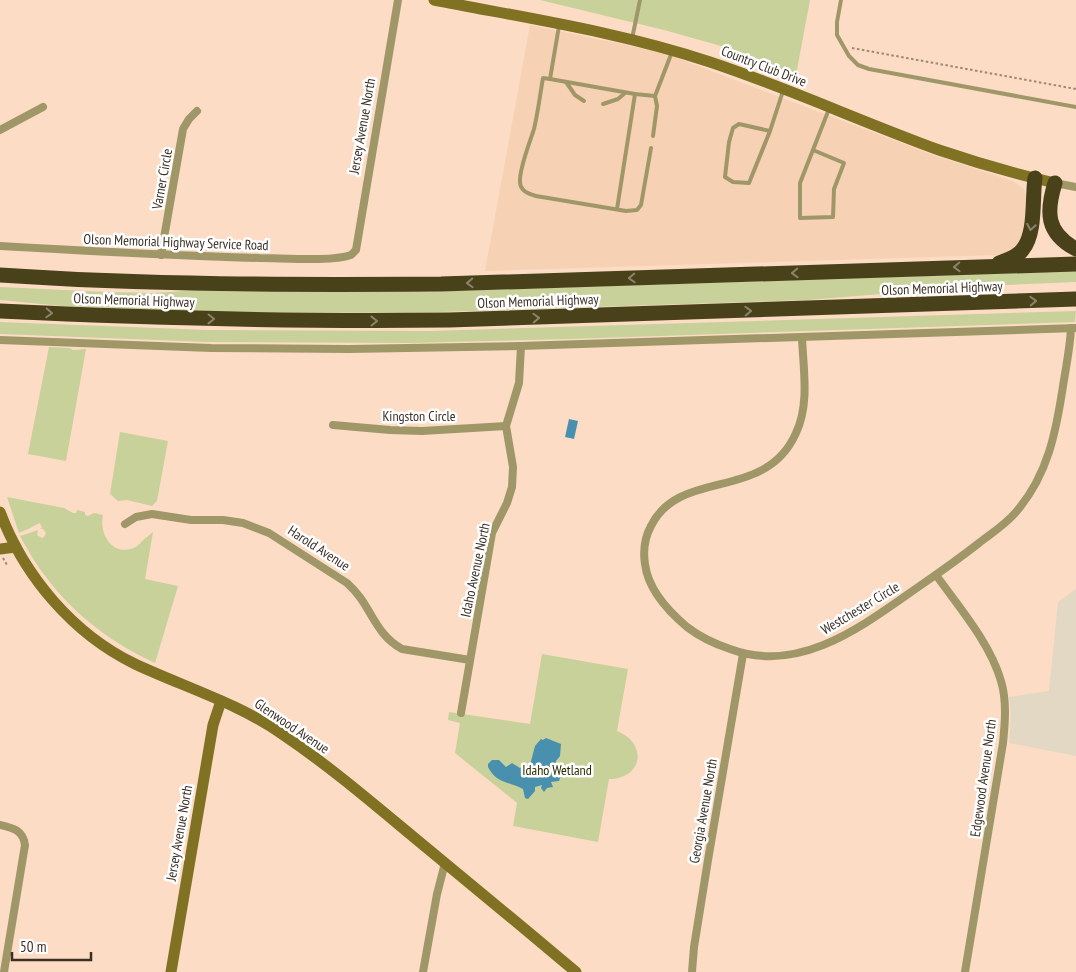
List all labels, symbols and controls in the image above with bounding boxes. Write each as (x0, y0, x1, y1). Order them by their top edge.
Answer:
street label: Country Club Drive (719, 41, 809, 91)
street label: Jersey Avenue North (345, 77, 379, 176)
street label: Varner Circle (148, 147, 176, 212)
one-way arrow (1026, 222, 1036, 231)
street label: Olson Memorial Highway Service Road (83, 230, 269, 254)
one-way arrow (953, 262, 961, 272)
one-way arrow (791, 267, 799, 278)
one-way arrow (628, 273, 636, 283)
street label: Olson Memorial Highway (881, 277, 1004, 299)
one-way arrow (466, 278, 474, 288)
street label: Olson Memorial Highway (73, 289, 196, 311)
street label: Olson Memorial Highway (477, 290, 600, 312)
one-way arrow (1029, 295, 1037, 306)
one-way arrow (744, 305, 752, 316)
one-way arrow (45, 308, 53, 319)
one-way arrow (532, 312, 540, 323)
one-way arrow (208, 314, 215, 324)
one-way arrow (370, 316, 378, 326)
street label: Kingston Circle (382, 407, 456, 425)
street label: Harold Avenue (285, 521, 354, 575)
street label: Idaho Avenue North (456, 521, 494, 619)
street label: Westchester Circle (817, 577, 903, 638)
street label: Glenwood Avenue (251, 694, 333, 758)
street label: Edgewood Avenue North (966, 718, 1000, 838)
street label: Georgia Avenue North (685, 757, 721, 865)
park label: Idaho Wetland (522, 761, 592, 779)
street label: Jersey Avenue North (162, 784, 196, 883)
scale bar (12, 930, 91, 962)
text: 50 m (20, 937, 46, 956)

